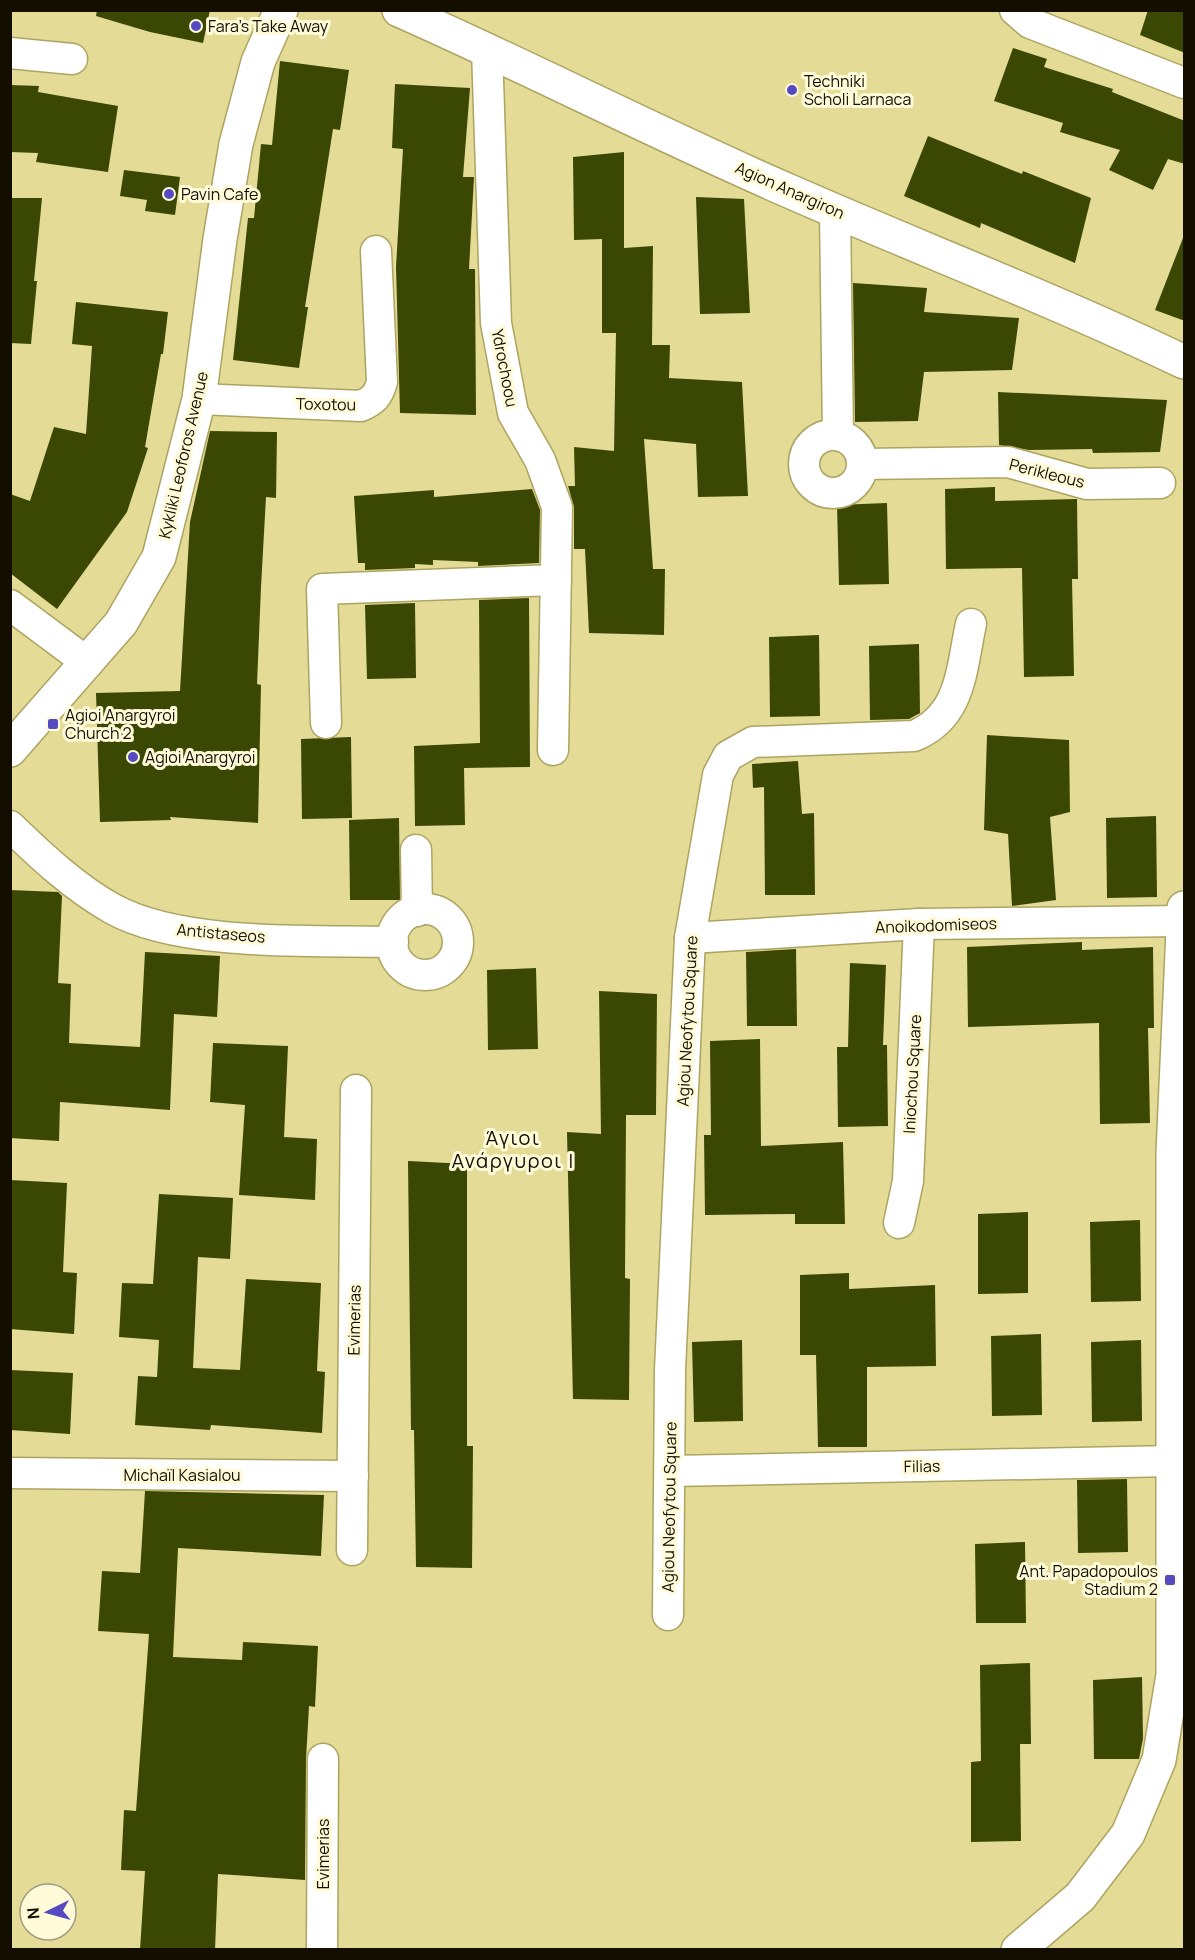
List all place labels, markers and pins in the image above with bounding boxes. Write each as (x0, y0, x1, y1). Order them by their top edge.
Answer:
place label: Fara's Take Away (208, 15, 329, 37)
marker: Fara's Take Away (189, 19, 203, 33)
place label: Techniki Scholi Larnaca (804, 70, 911, 110)
marker: Techniki Scholi Larnaca (785, 83, 799, 97)
place label: Pavin Cafe (181, 183, 258, 205)
marker: Pavin Cafe (162, 187, 176, 201)
place label: Agioi Anargyroi Church 2 (65, 704, 175, 744)
marker: Agioi Anargyroi Church 2 (46, 717, 60, 731)
place label: Agioi Anargyroi (145, 746, 255, 768)
marker: Agioi Anargyroi (126, 750, 140, 764)
place label: Ant. Papadopoulos Stadium 2 (1019, 1560, 1158, 1600)
marker: Ant. Papadopoulos Stadium 2 (1163, 1573, 1177, 1587)

